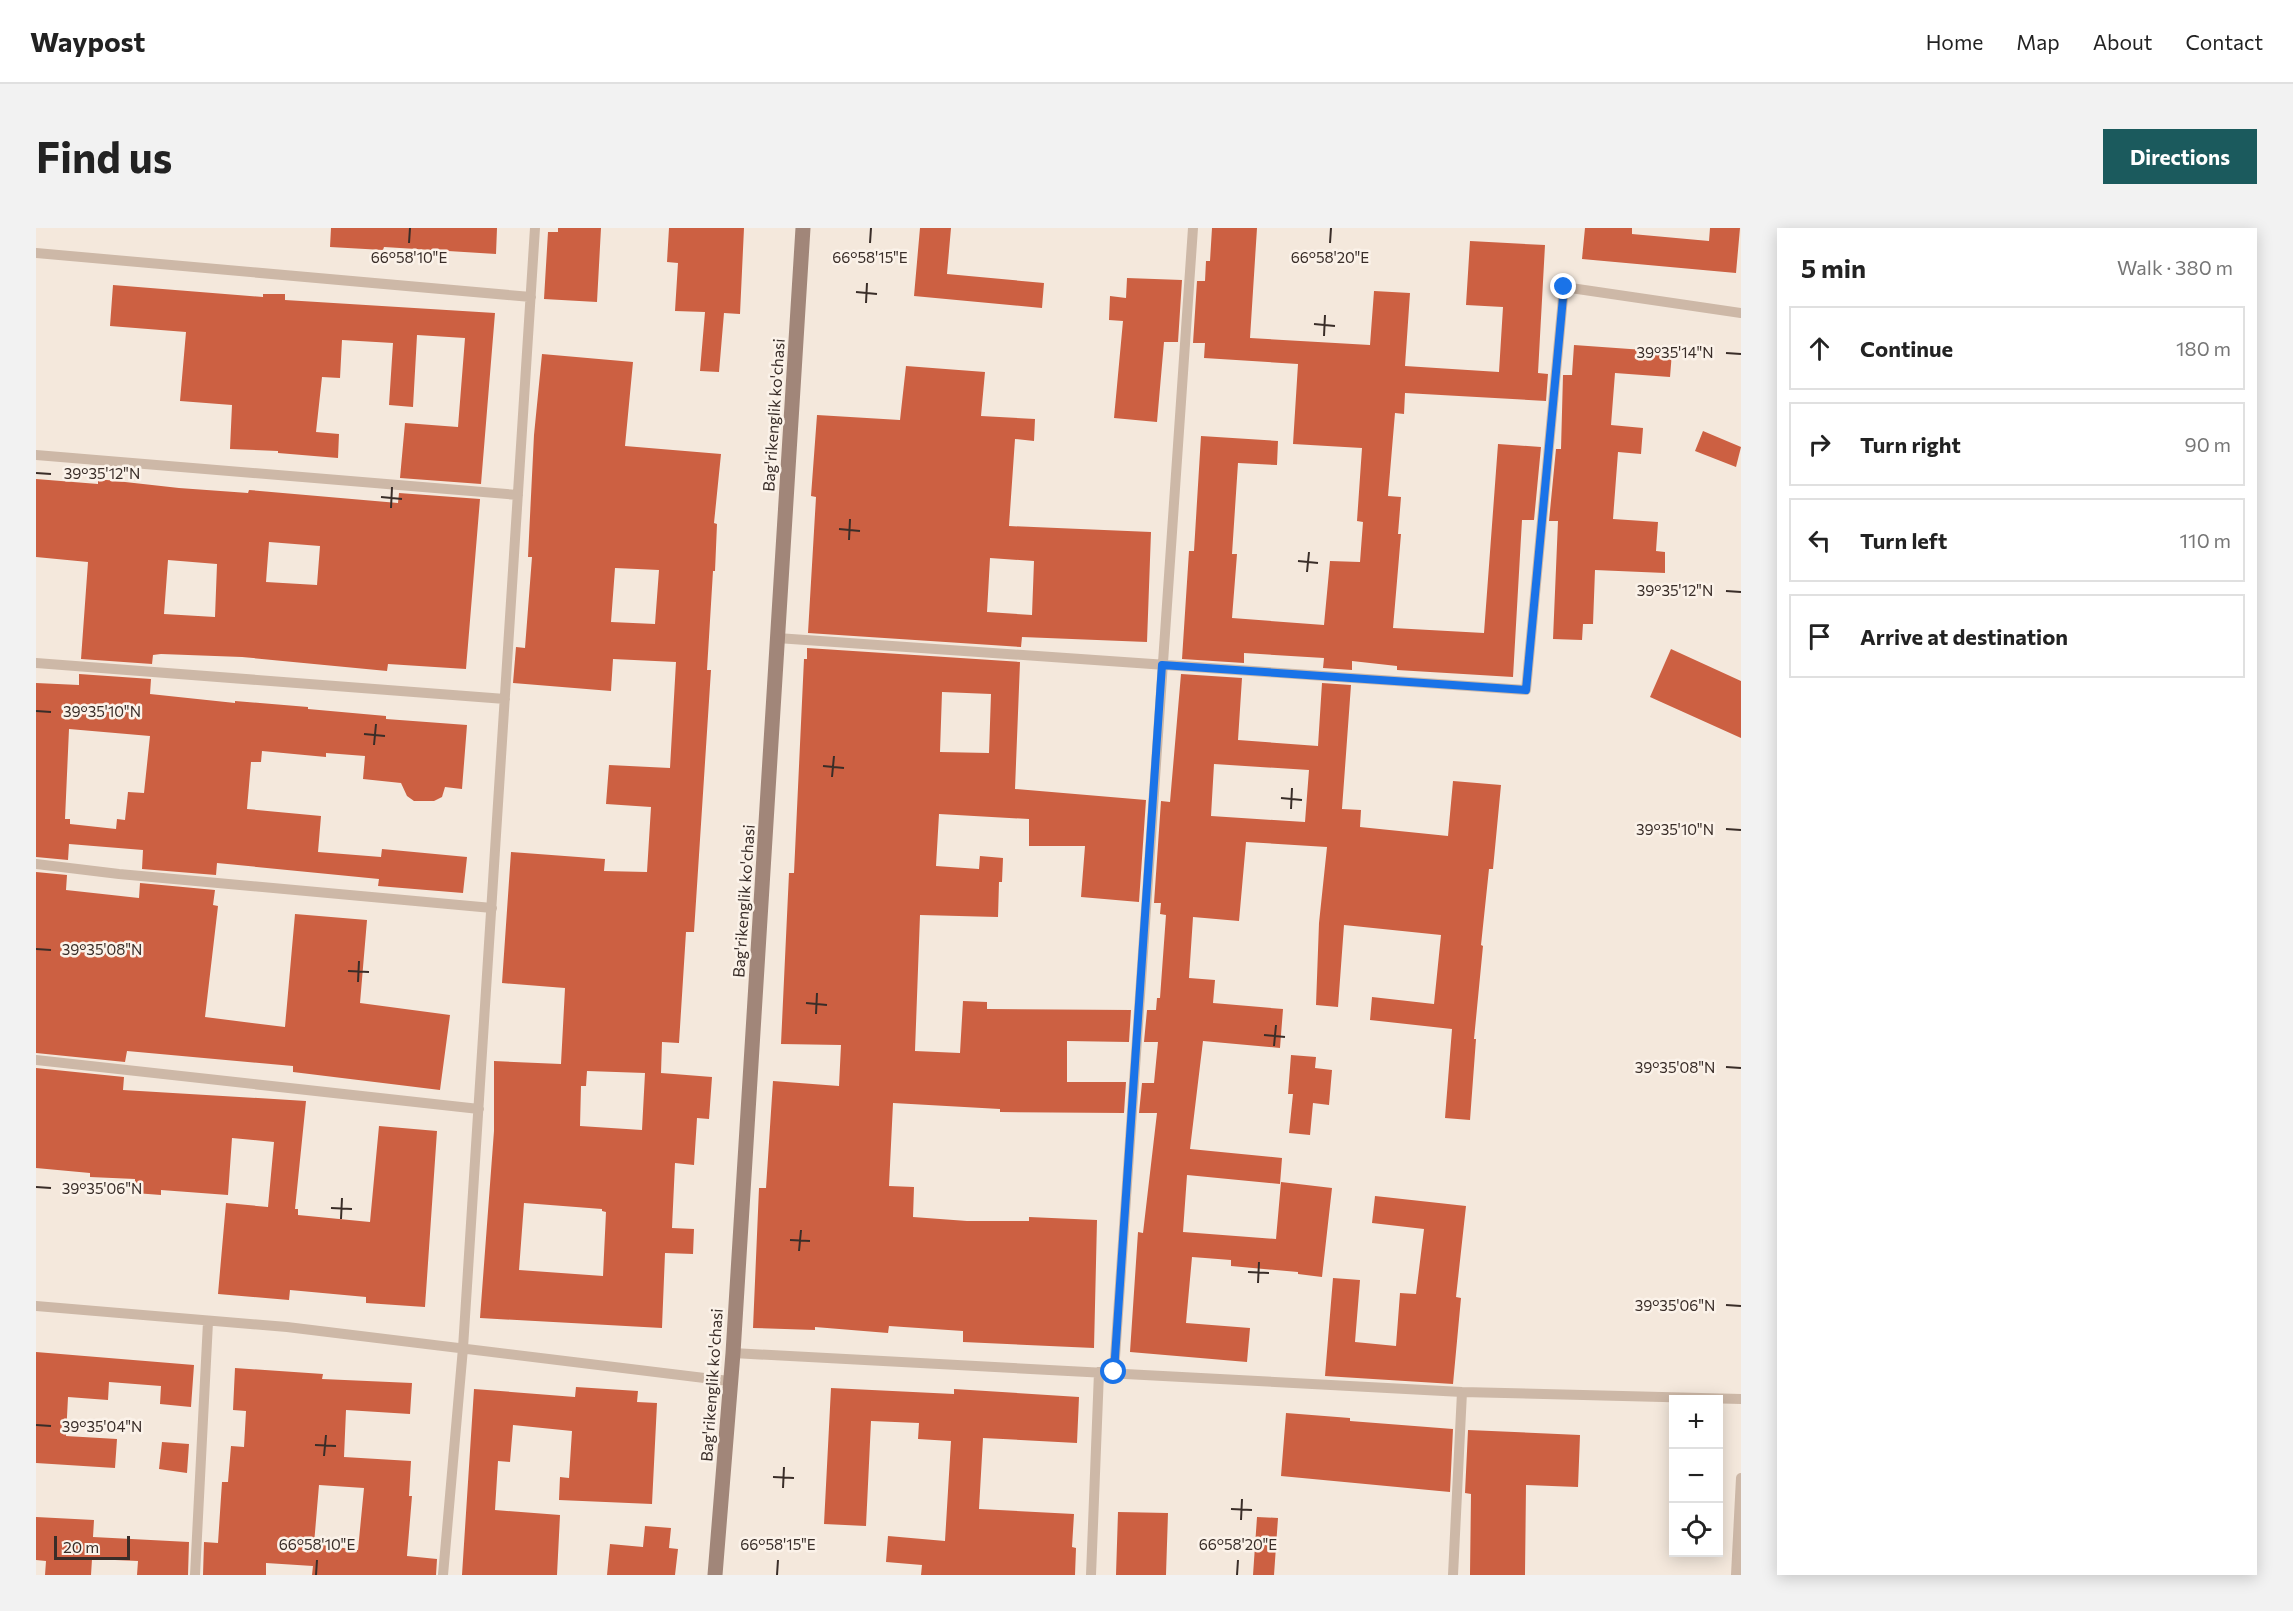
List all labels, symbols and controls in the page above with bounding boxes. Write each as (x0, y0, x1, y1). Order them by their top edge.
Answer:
text: Waypost (30, 24, 145, 58)
text: Home (1926, 29, 1983, 54)
text: Map (2016, 29, 2060, 54)
text: About (2093, 29, 2152, 54)
text: Contact (2185, 29, 2263, 54)
button: Directions (2103, 129, 2257, 184)
text: Find us (36, 130, 172, 182)
text: 66°58'10"E (371, 248, 447, 266)
text: 66°58'15"E (832, 248, 908, 266)
text: 66°58'20"E (1291, 248, 1369, 266)
text: 5 min (1801, 252, 1866, 283)
text: Walk · 380 m (2117, 255, 2233, 279)
route end (1550, 273, 1576, 299)
icon: ahead (1803, 332, 1836, 365)
text: Continue (1860, 335, 1953, 362)
text: 180 m (2176, 336, 2231, 360)
street label: Bag'rikenglik ko'chasi (758, 338, 788, 492)
text: 39°35'14"N (1636, 343, 1714, 361)
icon: right (1803, 428, 1836, 461)
text: Turn right (1860, 431, 1961, 458)
text: 90 m (2185, 432, 2231, 456)
text: 39°35'12"N (64, 464, 140, 482)
icon: left (1803, 524, 1836, 557)
text: Turn left (1860, 527, 1947, 554)
text: 110 m (2180, 528, 2231, 552)
text: 39°35'12"N (1637, 581, 1713, 599)
icon: arrive (1803, 620, 1836, 653)
text: Arrive at destination (1860, 623, 2068, 650)
text: 39°35'10"N (63, 702, 141, 720)
text: 39°35'10"N (1636, 820, 1714, 838)
street label: Bag'rikenglik ko'chasi (728, 824, 758, 978)
text: 39°35'08"N (62, 940, 142, 958)
text: 39°35'08"N (1635, 1058, 1715, 1076)
text: 39°35'06"N (62, 1179, 142, 1197)
text: 39°35'06"N (1635, 1296, 1715, 1314)
street label: Bag'rikenglik ko'chasi (696, 1308, 726, 1462)
route start (1100, 1358, 1126, 1384)
map controls (1669, 1395, 1723, 1557)
button: + (1669, 1395, 1723, 1449)
text: 39°35'04"N (62, 1417, 142, 1435)
button: − (1669, 1449, 1723, 1503)
button: locate (1669, 1503, 1723, 1557)
scale bar (54, 1533, 130, 1560)
text: 66°58'10"E (279, 1535, 355, 1553)
text: 66°58'15"E (740, 1535, 816, 1553)
text: 66°58'20"E (1199, 1535, 1277, 1553)
text: 20 m (63, 1537, 99, 1556)

